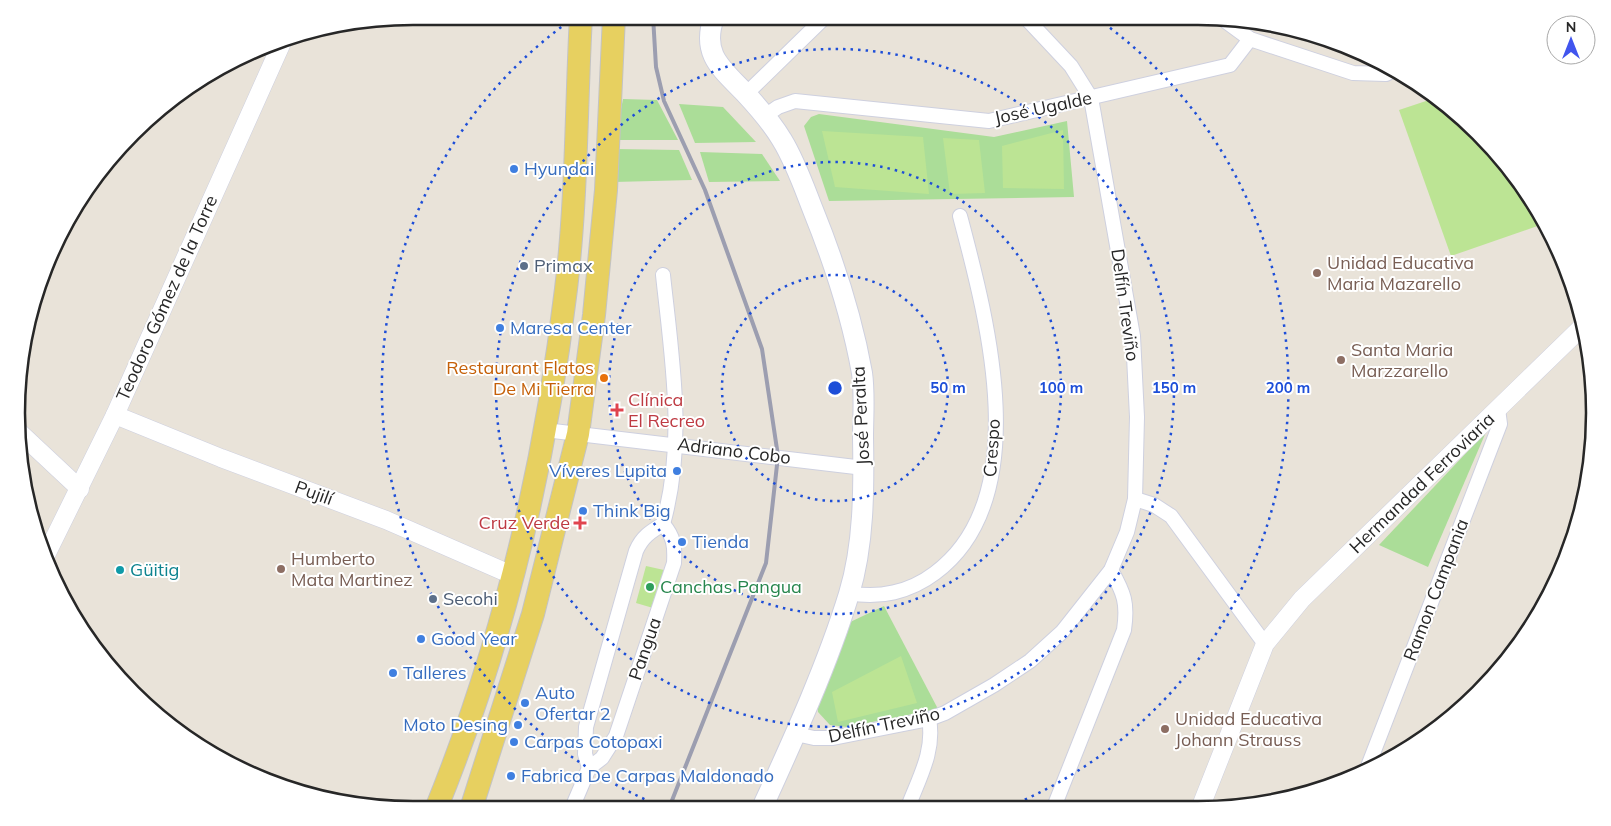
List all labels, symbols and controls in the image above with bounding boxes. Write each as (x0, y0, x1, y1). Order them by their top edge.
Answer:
north arrow (1546, 15, 1596, 65)
text: N (1566, 18, 1576, 36)
street label: José Ugalde (992, 86, 1094, 129)
place label: Hyundai (524, 157, 594, 180)
marker: Hyundai (508, 163, 520, 175)
street label: Teodoro Gómez de la Torre (111, 191, 222, 404)
street label: Delfín Treviño (1106, 247, 1145, 363)
place label: Unidad Educativa Maria Mazarello (1327, 251, 1474, 295)
place label: Primax (534, 254, 593, 277)
marker: Primax (518, 260, 530, 272)
marker: Unidad Educativa Maria Mazarello (1311, 267, 1323, 279)
place label: Maresa Center (510, 316, 632, 339)
marker: Maresa Center (494, 322, 506, 334)
place label: Santa Maria Marzzarello (1351, 338, 1453, 382)
marker: Santa Maria Marzzarello (1335, 354, 1347, 366)
place label: Restaurant Flatos De Mi Tierra (446, 356, 594, 400)
street label: José Peralta (846, 366, 875, 466)
marker: Restaurant Flatos De Mi Tierra (598, 372, 610, 384)
text: 50 m (930, 378, 966, 397)
text: 100 m (1039, 378, 1083, 397)
text: 150 m (1152, 378, 1196, 397)
text: 200 m (1266, 378, 1310, 397)
centre of rings (826, 379, 844, 397)
place label: Clínica El Recreo (628, 388, 705, 432)
marker: Clínica El Recreo (610, 403, 624, 417)
street label: Hermandad Ferroviaria (1344, 407, 1499, 558)
street label: Crespo (978, 418, 1005, 478)
street label: Adriano Cobo (676, 432, 792, 469)
place label: Víveres Lupita (549, 459, 667, 482)
marker: Víveres Lupita (671, 465, 683, 477)
street label: Pujilí (292, 475, 338, 511)
place label: Think Big (593, 499, 671, 522)
marker: Think Big (577, 505, 589, 517)
place label: Cruz Verde (478, 511, 570, 534)
street label: Ramon Campania (1398, 515, 1473, 664)
marker: Cruz Verde (574, 517, 586, 529)
place label: Tienda (692, 530, 749, 553)
marker: Tienda (676, 536, 688, 548)
place label: Humberto Mata Martinez (291, 547, 413, 591)
place label: Güitig (130, 558, 179, 581)
marker: Humberto Mata Martinez (275, 563, 287, 575)
marker: Güitig (114, 564, 126, 576)
place label: Canchas Pangua (660, 575, 802, 598)
marker: Canchas Pangua (644, 581, 656, 593)
place label: Secohi (443, 587, 498, 610)
marker: Secohi (427, 593, 439, 605)
street label: Pangua (623, 615, 666, 683)
place label: Good Year (431, 627, 517, 650)
marker: Good Year (415, 633, 427, 645)
place label: Talleres (403, 661, 467, 684)
marker: Talleres (387, 667, 399, 679)
place label: Auto Ofertar 2 (535, 681, 611, 725)
marker: Auto Ofertar 2 (519, 697, 531, 709)
street label: Delfín Treviño (826, 701, 942, 748)
place label: Unidad Educativa Johann Strauss (1175, 707, 1322, 751)
place label: Moto Desing (403, 713, 508, 736)
marker: Moto Desing (512, 719, 524, 731)
marker: Unidad Educativa Johann Strauss (1159, 723, 1171, 735)
place label: Carpas Cotopaxi (524, 730, 662, 753)
marker: Carpas Cotopaxi (508, 736, 520, 748)
place label: Fabrica De Carpas Maldonado (521, 764, 774, 787)
marker: Fabrica De Carpas Maldonado (505, 770, 517, 782)

